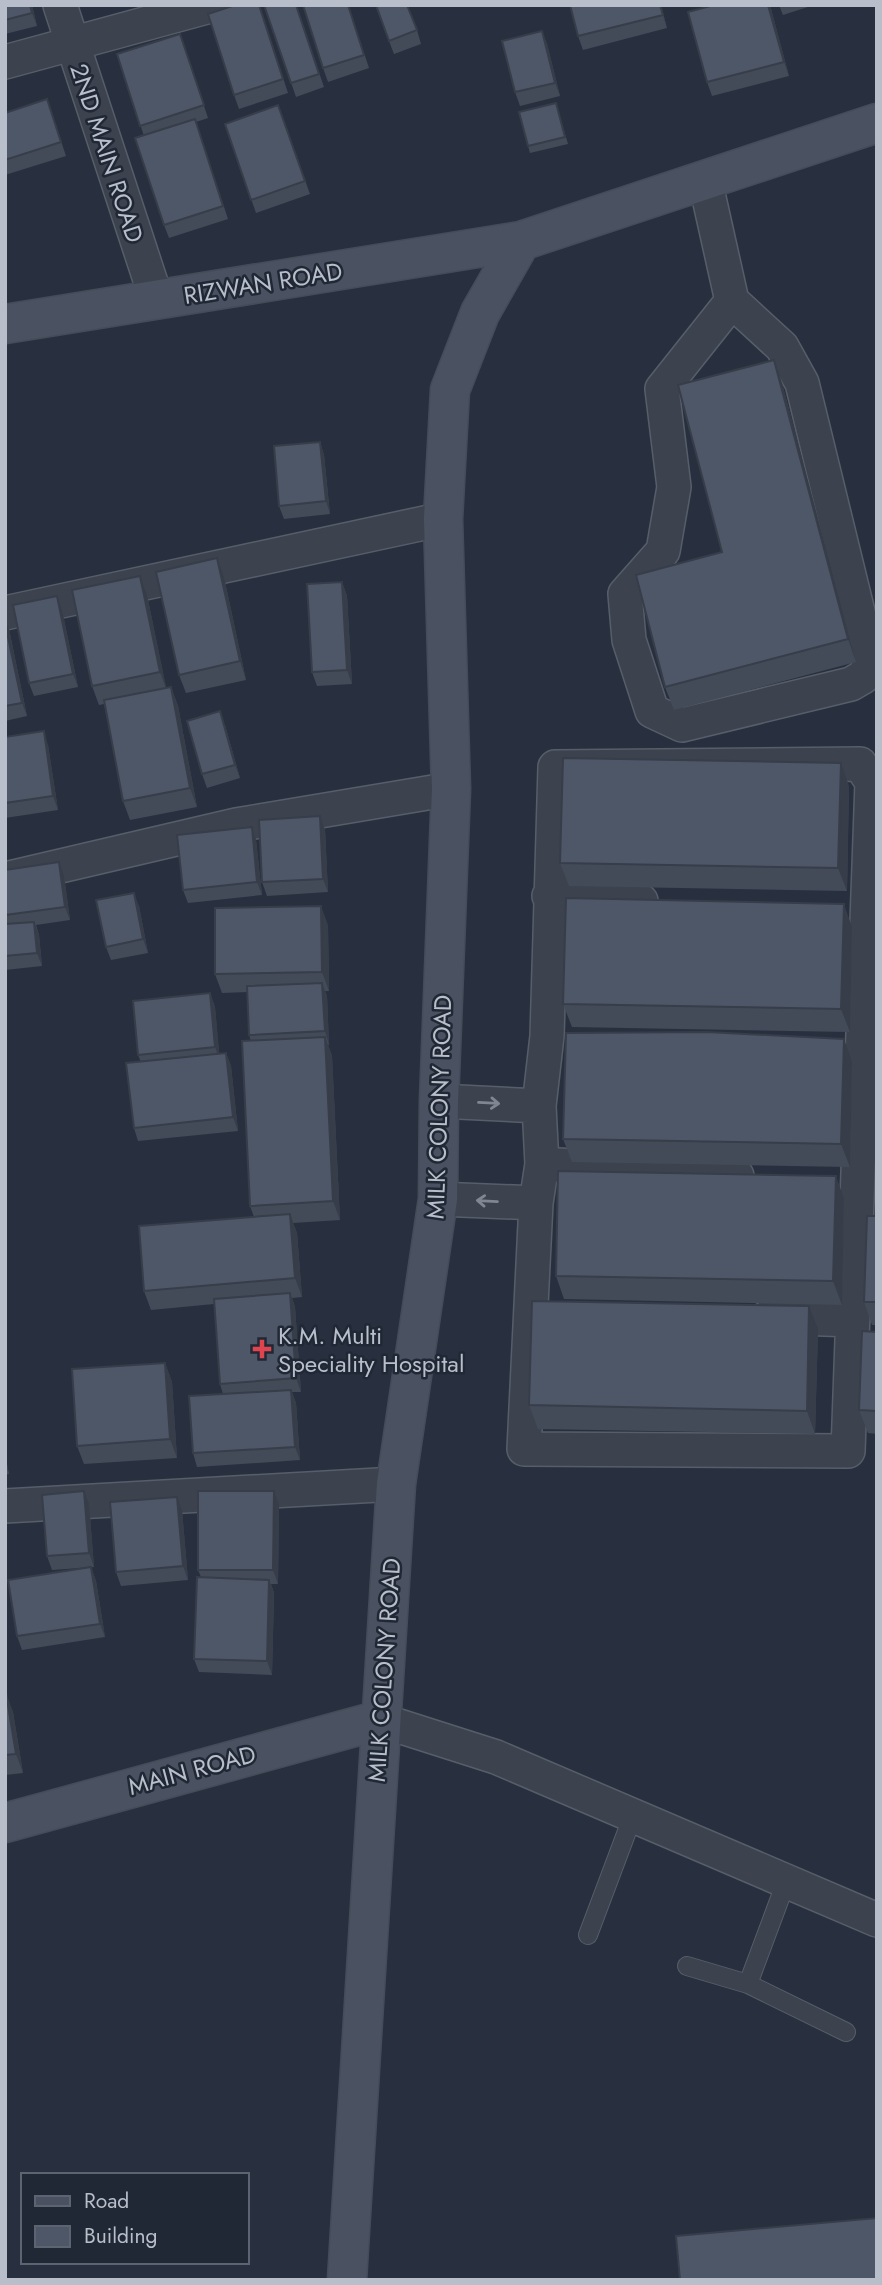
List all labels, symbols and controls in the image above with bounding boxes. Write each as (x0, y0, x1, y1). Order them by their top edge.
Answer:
street label: 2ND MAIN ROAD (62, 59, 152, 247)
street label: RIZWAN ROAD (181, 253, 345, 313)
street label: MILK COLONY ROAD (418, 994, 460, 1220)
one-way arrow (477, 1097, 500, 1110)
one-way arrow (476, 1195, 499, 1208)
place label: K.M. Multi Speciality Hospital (278, 1318, 464, 1381)
marker: K.M. Multi Speciality Hospital (252, 1339, 272, 1359)
street label: MILK COLONY ROAD (359, 1557, 409, 1783)
street label: MAIN ROAD (124, 1736, 260, 1804)
legend (21, 2173, 248, 2264)
text: Road (84, 2186, 129, 2216)
text: Building (84, 2221, 157, 2251)

